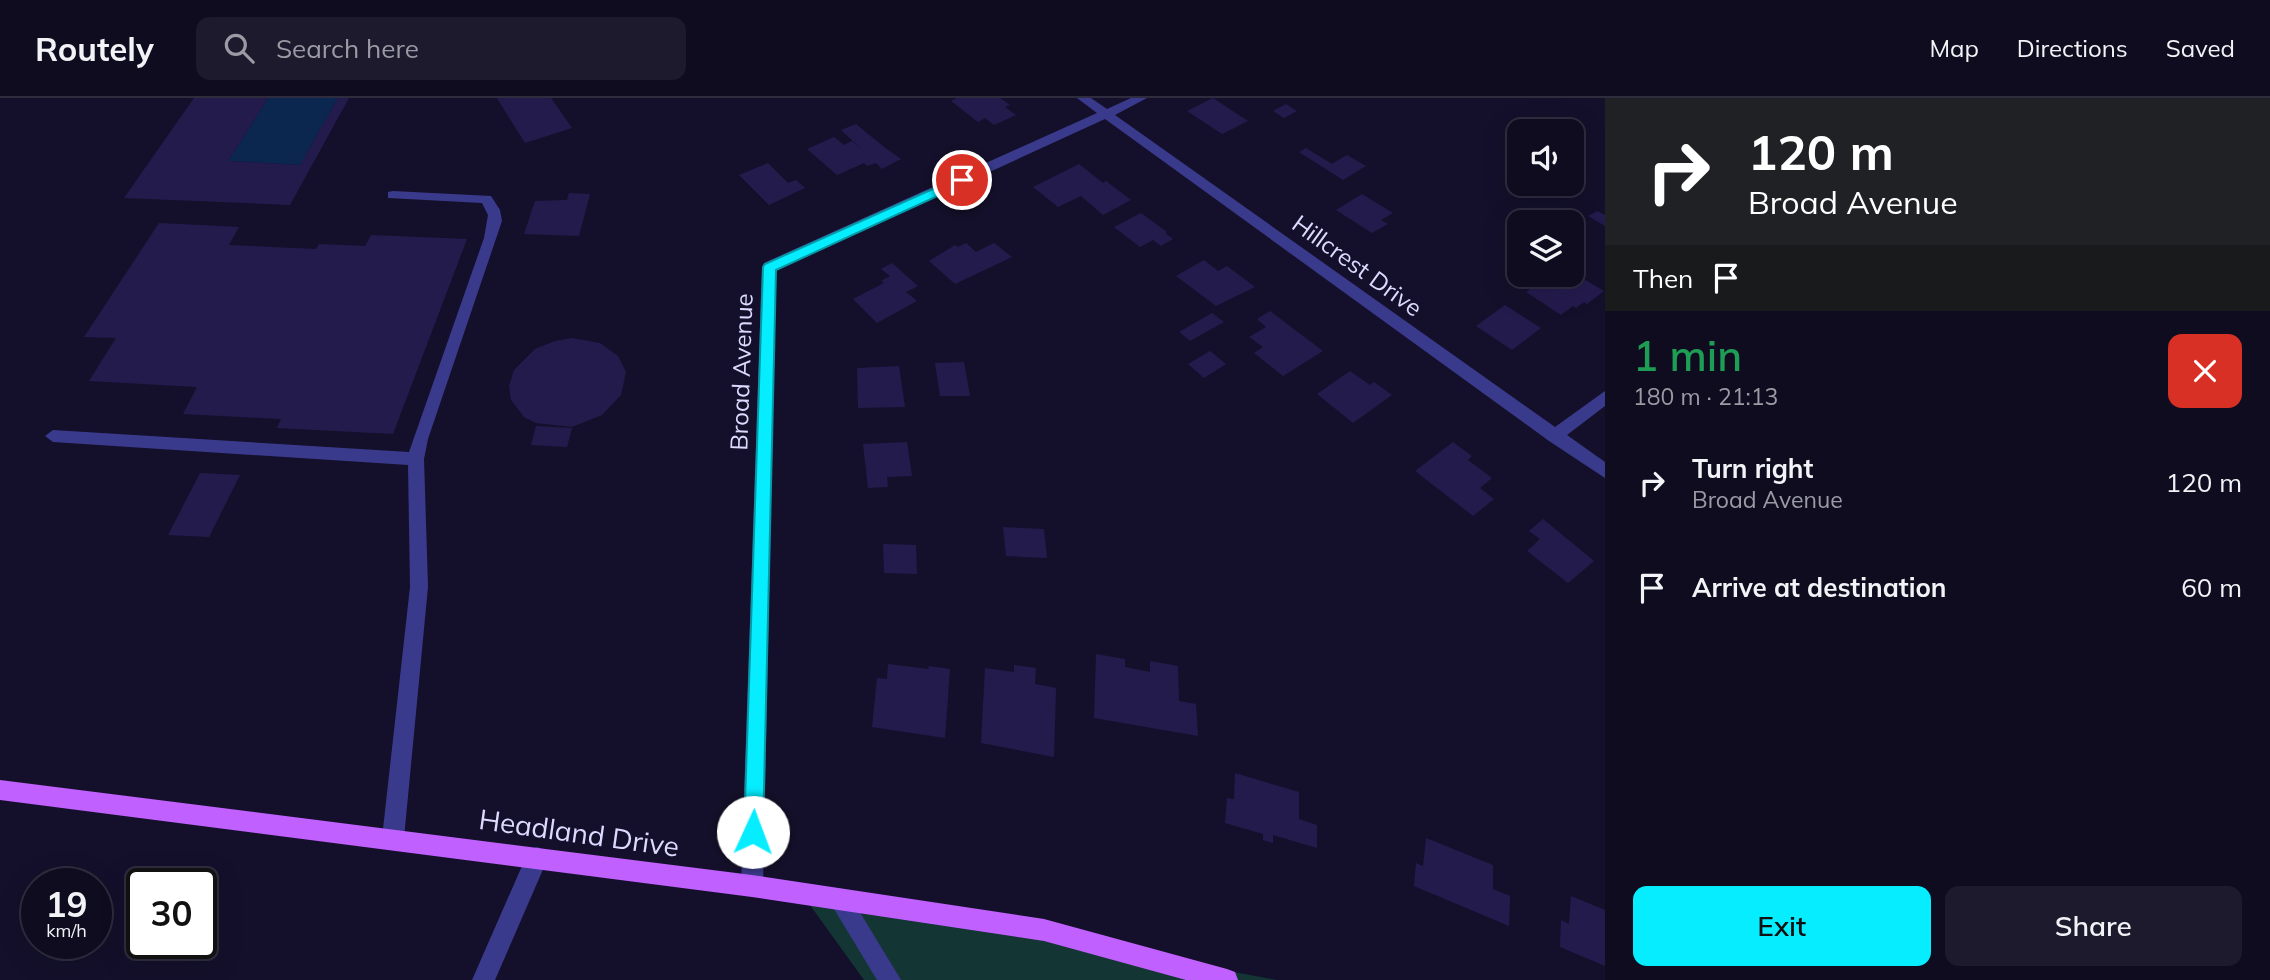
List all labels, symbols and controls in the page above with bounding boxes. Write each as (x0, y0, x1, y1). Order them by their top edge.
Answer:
search box (196, 17, 686, 80)
text: Routely (35, 28, 154, 69)
icon: search (220, 29, 258, 67)
text: Search here (276, 32, 419, 65)
text: Map (1929, 33, 1979, 63)
text: Directions (2017, 33, 2128, 63)
text: Saved (2166, 33, 2235, 63)
map controls (1507, 119, 1584, 287)
button: sound (1507, 119, 1584, 196)
text: 120 m (1748, 121, 1894, 182)
icon: right (1633, 126, 1724, 217)
pin (932, 150, 992, 210)
icon: arrive (943, 161, 981, 199)
text: Broad Avenue (1748, 182, 1958, 222)
street label: Hillcrest Drive (1287, 208, 1428, 322)
button: layers (1507, 210, 1584, 287)
icon: arrive (1707, 259, 1745, 297)
text: Then (1633, 262, 1693, 295)
street label: Broad Avenue (723, 293, 759, 451)
text: 1 min (1633, 329, 1742, 382)
button: close (2168, 334, 2242, 408)
text: 180 m · 21:13 (1633, 382, 1778, 411)
text: Turn right (1692, 452, 1813, 485)
icon: right (1633, 464, 1671, 502)
text: 120 m (2166, 466, 2242, 499)
text: Broad Avenue (1692, 485, 1843, 514)
icon: arrive (1633, 569, 1671, 607)
text: Arrive at destination (1692, 571, 1947, 604)
text: 60 m (2181, 571, 2242, 604)
position arrow (716, 795, 790, 869)
street label: Headland Drive (477, 801, 681, 864)
speed limit sign: 30 (126, 868, 217, 959)
text: 19 (45, 882, 88, 926)
button: Exit (1633, 886, 1931, 966)
button: Share (1945, 886, 2242, 966)
text: km/h (46, 919, 87, 942)

